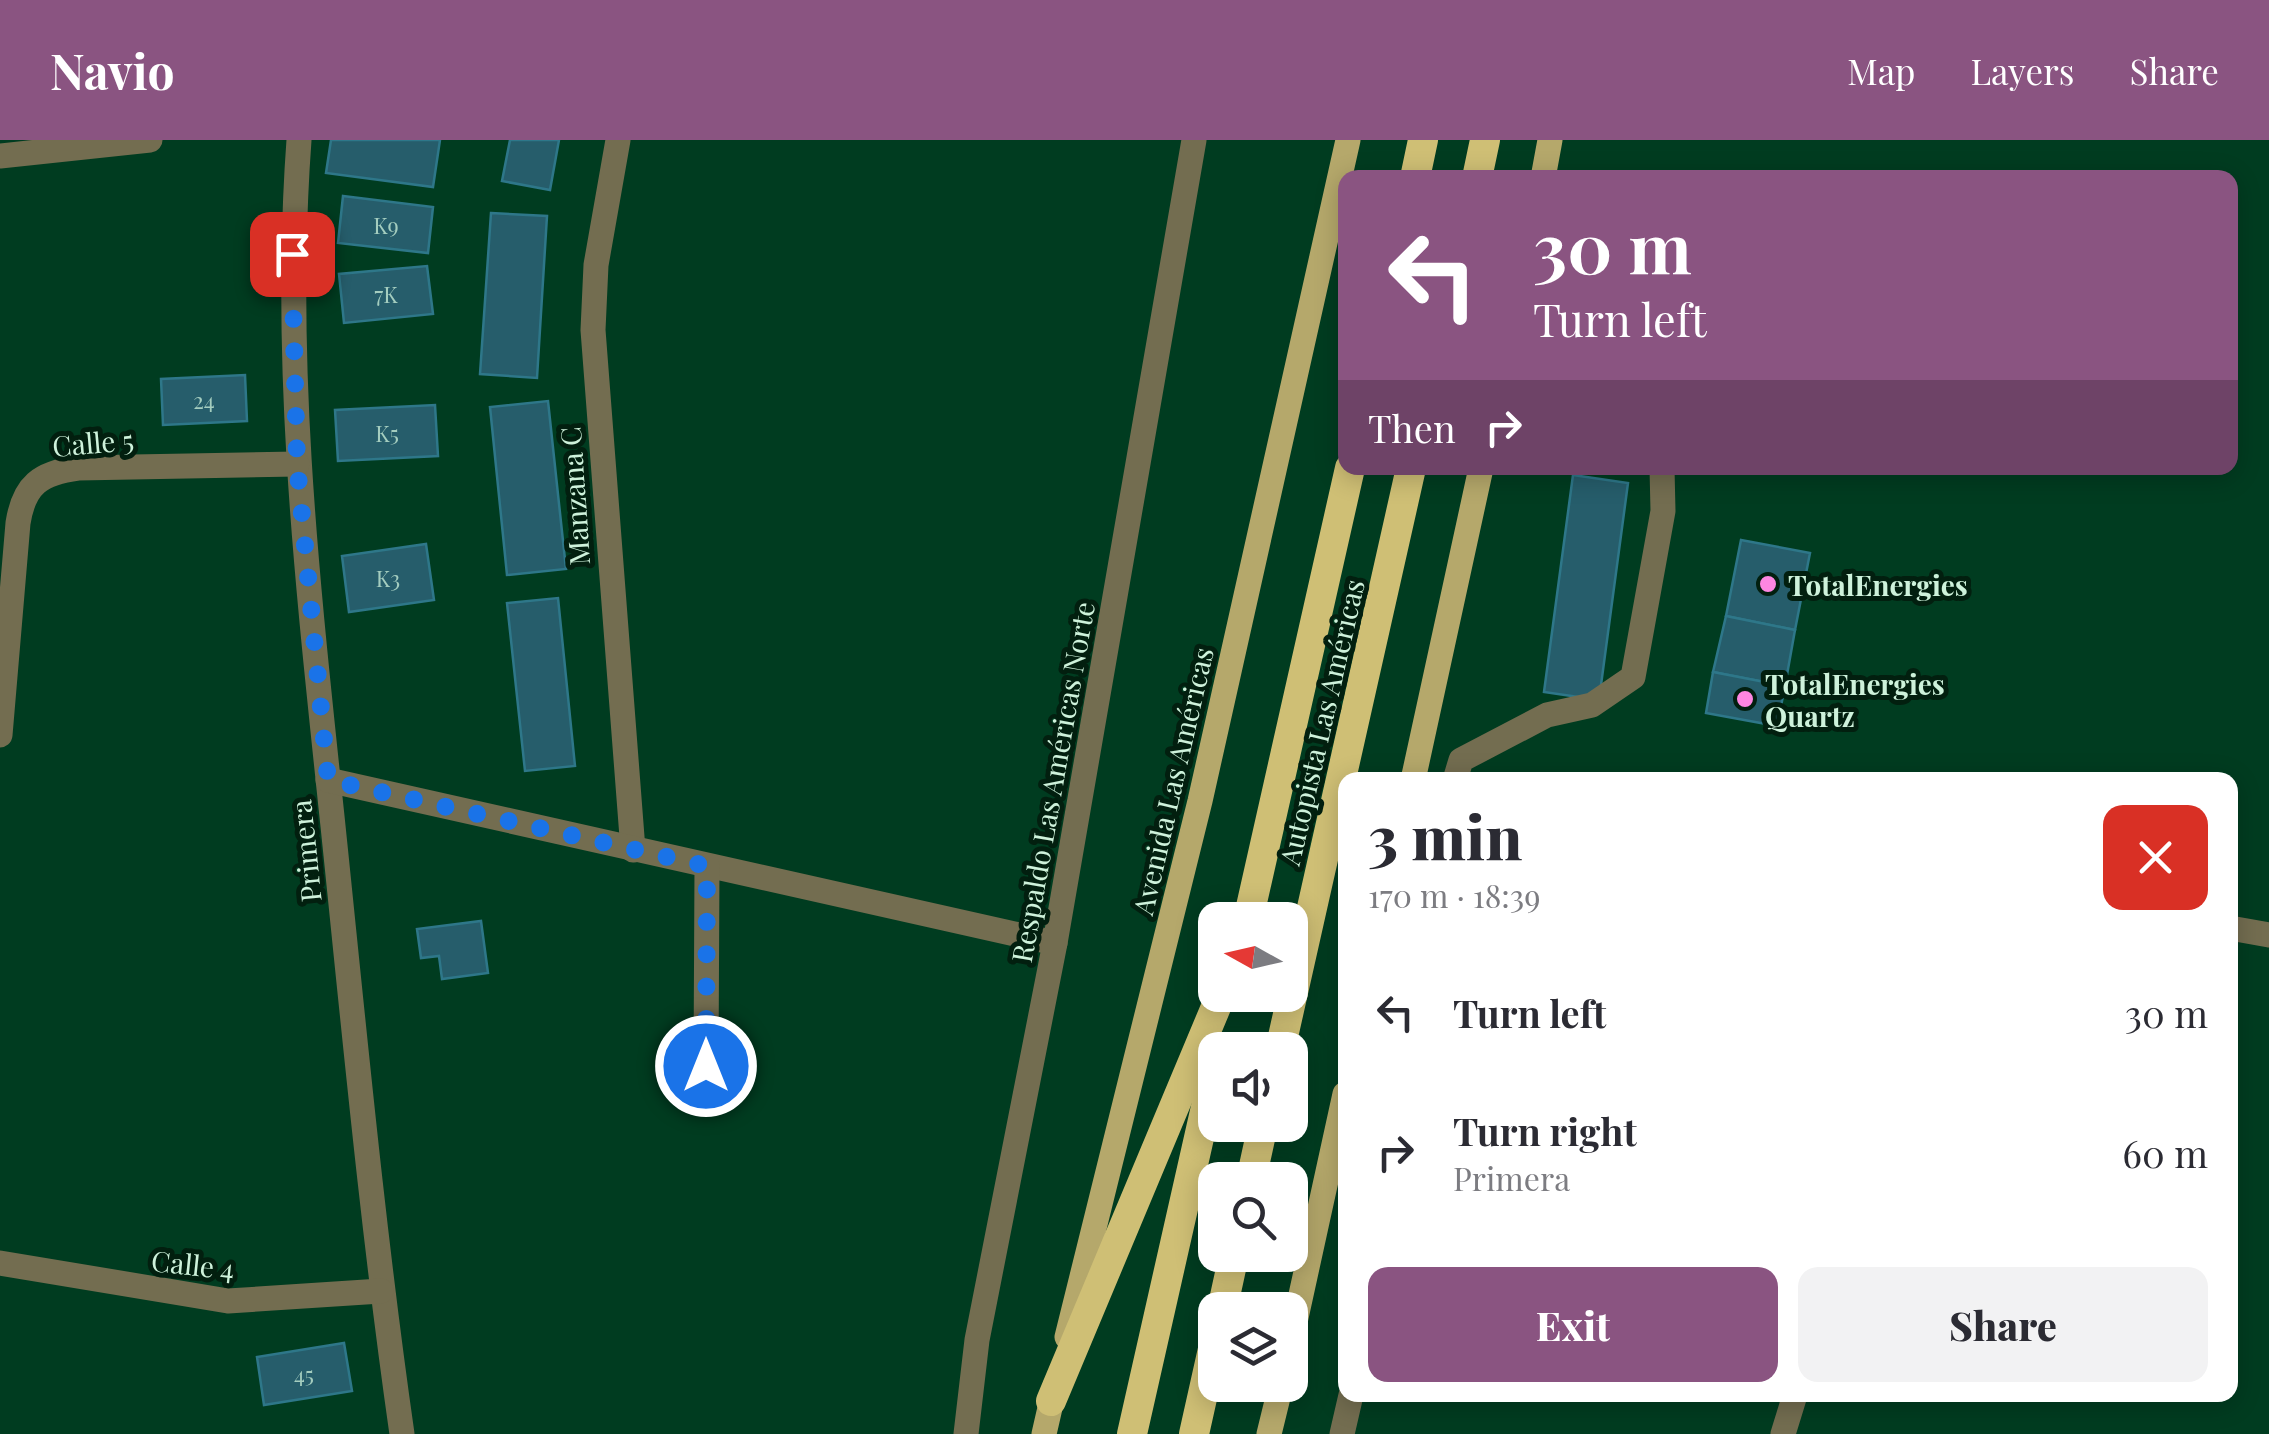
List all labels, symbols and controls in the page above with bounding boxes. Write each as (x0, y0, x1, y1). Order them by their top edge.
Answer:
text: Navio (50, 38, 175, 102)
text: Map (1847, 47, 1915, 94)
text: Layers (1970, 47, 2075, 94)
text: Share (2130, 47, 2219, 94)
text: 30 m (1533, 198, 1692, 292)
house number: K9 (373, 210, 399, 240)
icon: left (1368, 210, 1498, 340)
pin (250, 212, 335, 297)
icon: arrive (265, 227, 320, 282)
house number: 7K (374, 279, 398, 309)
text: Turn left (1533, 288, 1707, 348)
house number: 24 (193, 385, 215, 415)
icon: right (1476, 400, 1531, 455)
text: Then (1368, 402, 1456, 453)
house number: K5 (375, 418, 399, 448)
street label: Calle 5 (51, 420, 135, 464)
street label: Manzana C (551, 426, 597, 566)
house number: K3 (376, 563, 400, 593)
place label: TotalEnergies (1788, 566, 1968, 603)
marker: TotalEnergies (1757, 573, 1779, 595)
street label: Autopista Las Américas (1270, 576, 1372, 869)
street label: Respaldo Las Américas Norte (1002, 599, 1102, 965)
street label: Avenida Las Américas (1123, 644, 1221, 919)
place label: TotalEnergies Quartz (1765, 665, 1945, 734)
marker: TotalEnergies Quartz (1734, 688, 1756, 710)
text: 3 min (1368, 795, 1522, 875)
street label: Primera (281, 798, 329, 904)
button: close (2103, 805, 2208, 910)
text: 170 m · 18:39 (1368, 873, 1541, 916)
north arrow (1198, 902, 1308, 1012)
map controls (1198, 902, 1308, 1402)
icon: left (1368, 985, 1423, 1040)
text: Turn left (1453, 987, 1606, 1038)
text: 30 m (2125, 987, 2208, 1038)
position arrow (654, 1014, 758, 1118)
button: sound (1198, 1032, 1308, 1142)
text: Turn right (1453, 1105, 1637, 1156)
icon: right (1368, 1125, 1423, 1180)
text: 60 m (2122, 1127, 2208, 1178)
text: Primera (1453, 1156, 1570, 1199)
button: search (1198, 1162, 1308, 1272)
street label: Calle 4 (150, 1241, 236, 1287)
button: Exit (1368, 1267, 1778, 1382)
button: Share (1798, 1267, 2208, 1382)
button: layers (1198, 1292, 1308, 1402)
house number: 45 (294, 1359, 314, 1389)

